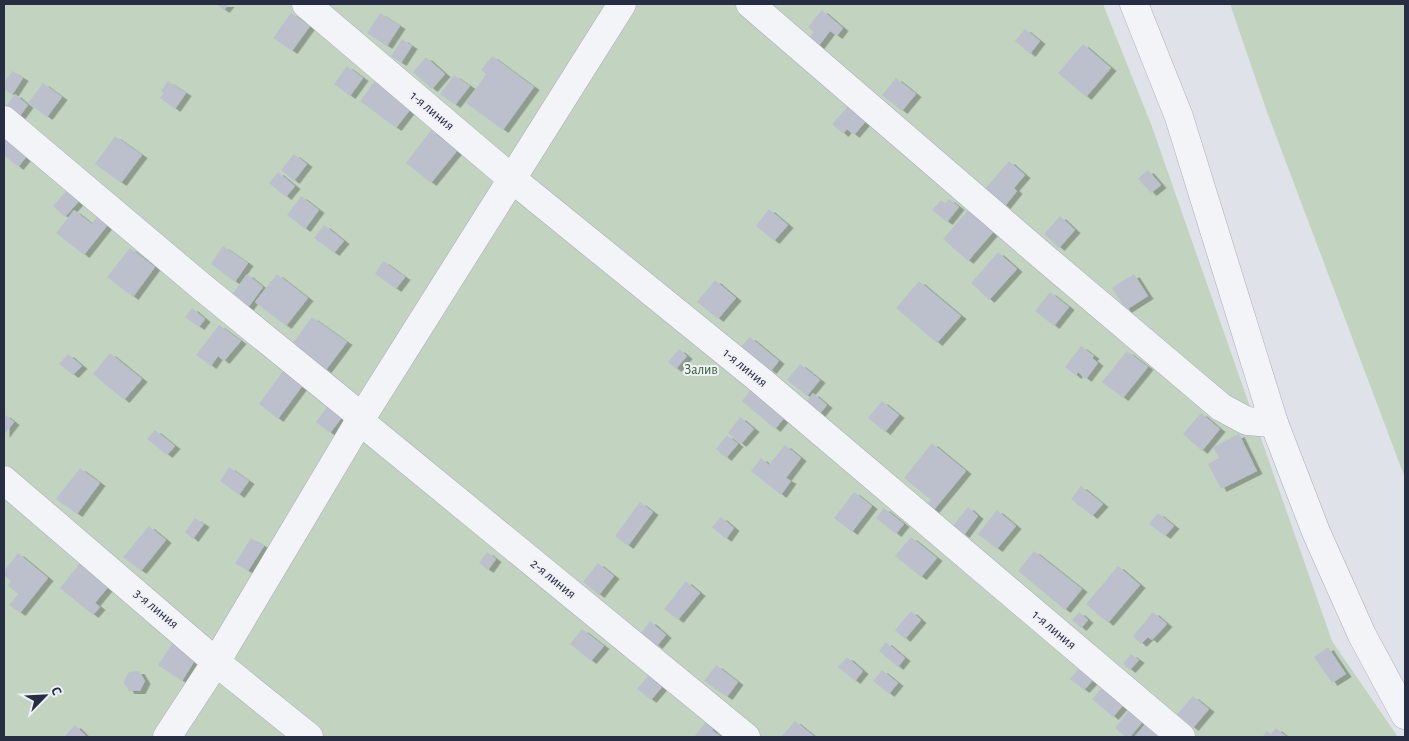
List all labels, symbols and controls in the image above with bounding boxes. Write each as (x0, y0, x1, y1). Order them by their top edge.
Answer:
street label: 1-я линия (407, 89, 457, 133)
street label: 1-я линия (720, 346, 770, 390)
park label: Залив (684, 363, 718, 377)
street label: 2-я линия (528, 557, 578, 601)
street label: 3-я линия (131, 586, 181, 632)
street label: 1-я линия (1029, 608, 1079, 652)
north arrow (20, 671, 70, 721)
text: С (48, 685, 64, 698)

